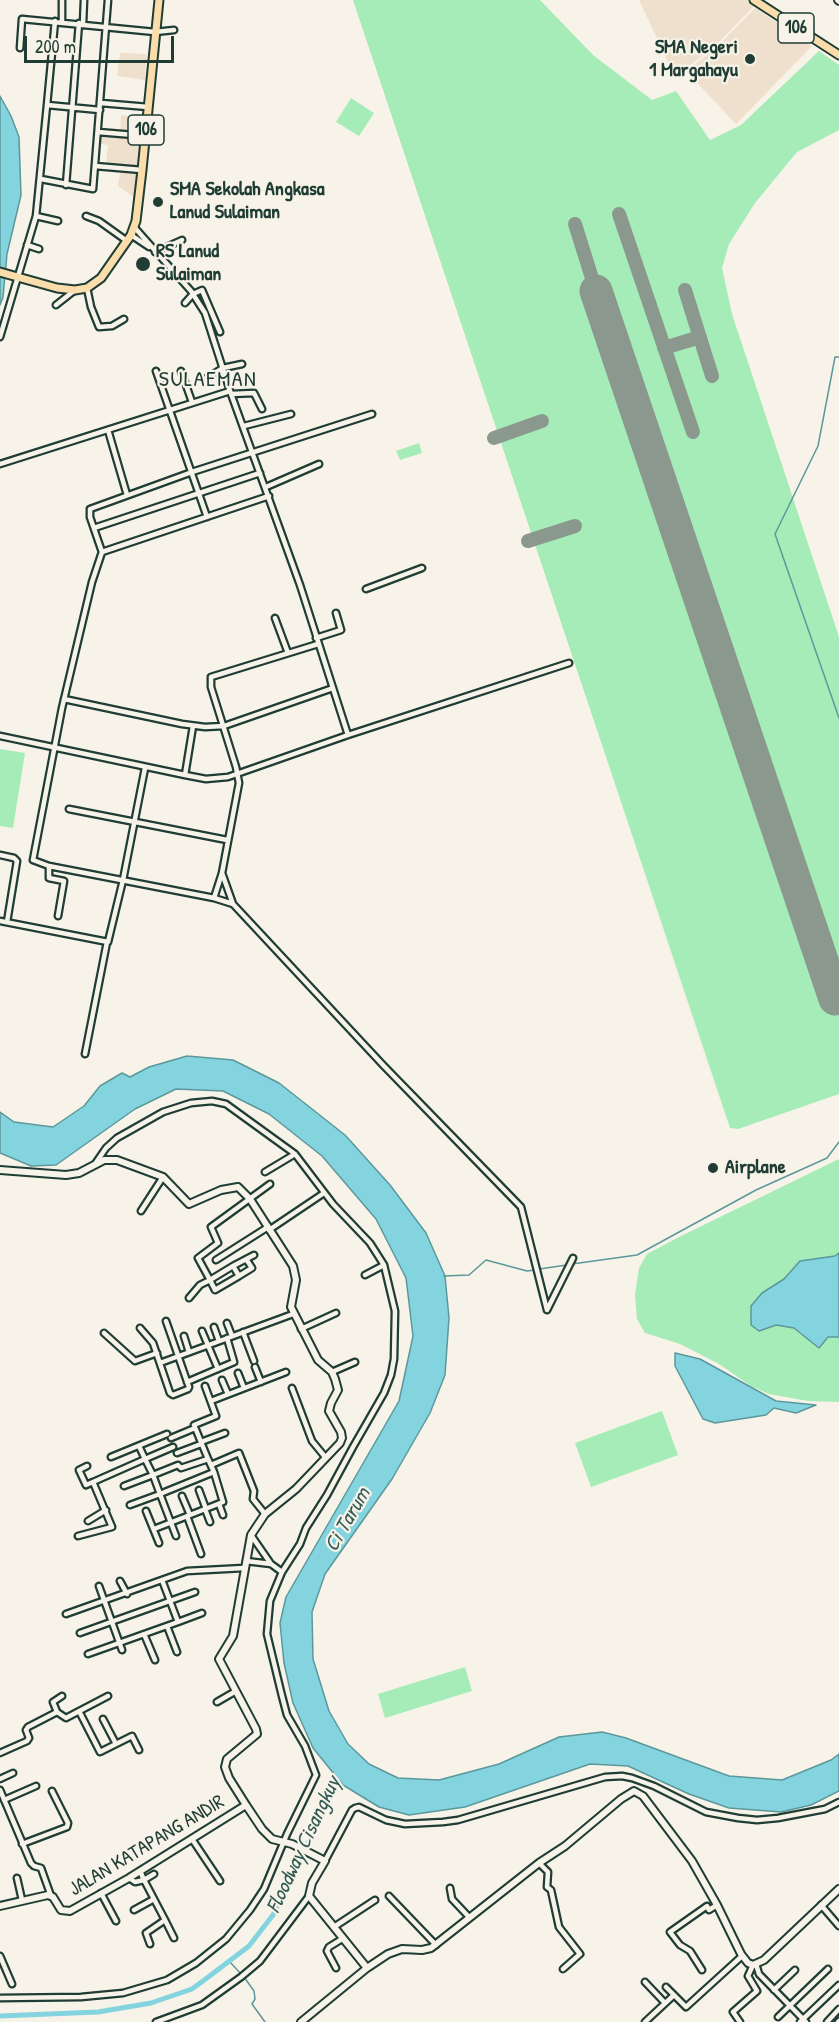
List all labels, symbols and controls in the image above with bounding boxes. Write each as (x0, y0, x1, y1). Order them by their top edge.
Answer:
road number: 106 (778, 13, 814, 43)
scale bar (27, 24, 177, 62)
text: 200 m (35, 34, 76, 59)
place label: SMA Negeri 1 Margahayu (649, 36, 738, 83)
marker: SMA Negeri 1 Margahayu (743, 52, 757, 66)
road number: 106 (128, 115, 164, 145)
place label: SMA Sekolah Angkasa Lanud Sulaiman (170, 178, 324, 225)
marker: SMA Sekolah Angkasa Lanud Sulaiman (151, 195, 165, 209)
place label: RS Lanud Sulaiman (156, 240, 221, 287)
marker: RS Lanud Sulaiman (134, 255, 152, 273)
district label: SULAEMAN (159, 367, 257, 393)
place label: Airplane (725, 1156, 786, 1180)
marker: Airplane (706, 1161, 720, 1175)
water label: Ci Tarum (320, 1483, 376, 1557)
water label: Floodway Cisangkuy (261, 1773, 347, 1917)
street label: JALAN KATAPANG ANDIR (65, 1790, 229, 1902)

